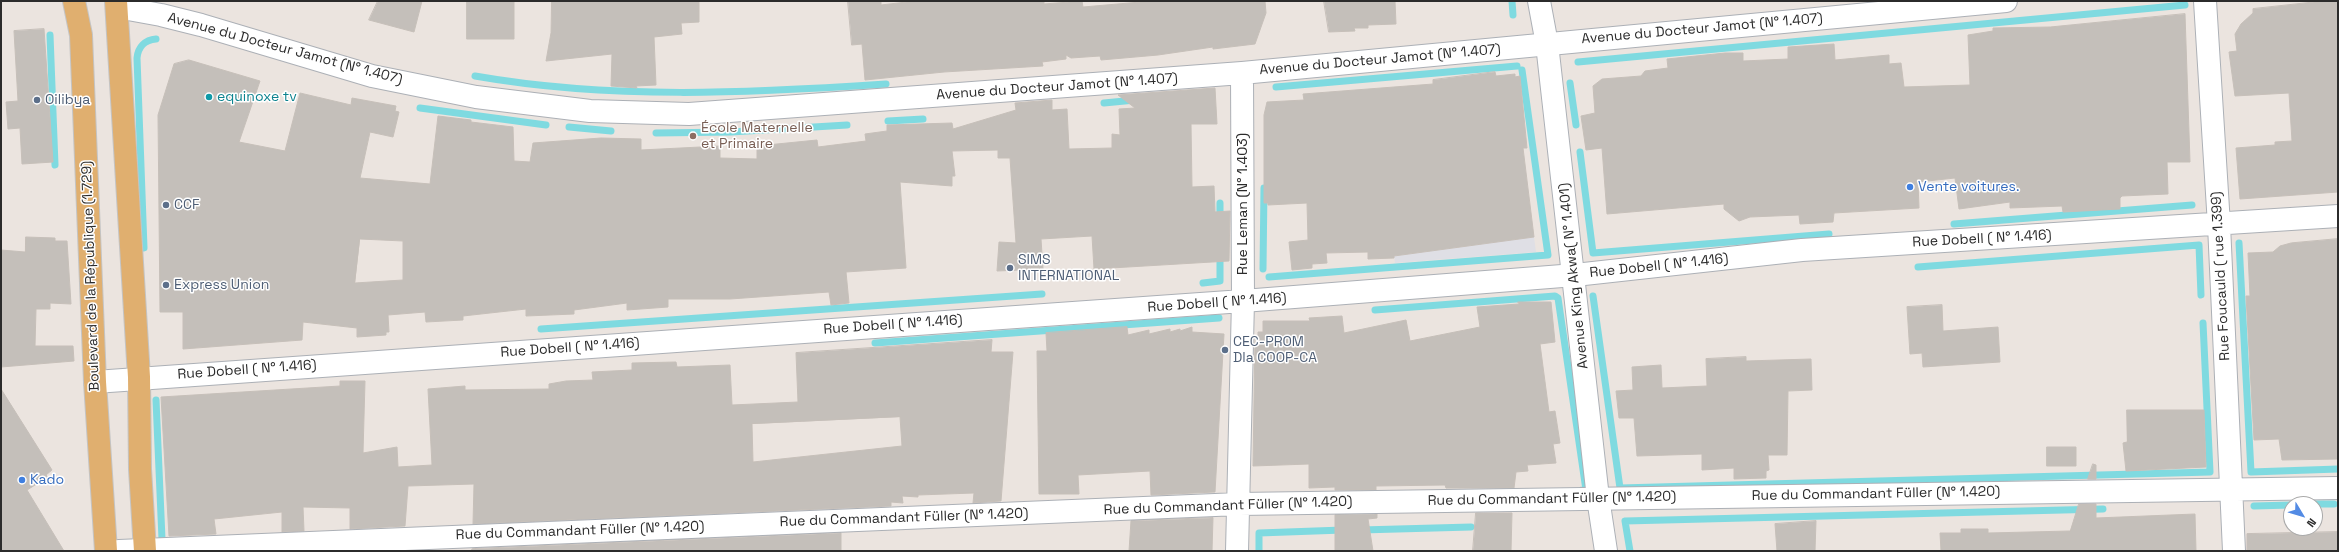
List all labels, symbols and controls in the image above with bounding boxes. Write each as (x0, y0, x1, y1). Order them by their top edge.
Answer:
street label: Avenue du Docteur Jamot (N° 1.407) (166, 10, 404, 88)
street label: Avenue du Docteur Jamot (N° 1.407) (1581, 10, 1823, 48)
street label: Avenue du Docteur Jamot (N° 1.407) (1259, 41, 1501, 79)
street label: Avenue du Docteur Jamot (N° 1.407) (936, 70, 1178, 104)
place label: equinoxe tv (217, 89, 297, 105)
place label: Oilibya (45, 92, 90, 108)
marker: equinoxe tv (204, 92, 214, 102)
marker: Oilibya (32, 95, 42, 105)
place label: École Maternelle et Primaire (701, 120, 813, 152)
marker: École Maternelle et Primaire (688, 131, 698, 141)
street label: Rue Leman (N° 1.403) (1235, 133, 1251, 275)
street label: Boulevard de la République (1.729) (79, 160, 103, 392)
place label: Vente voitures. (1918, 179, 2019, 195)
street label: Avenue King Akwa( N° 1.401) (1556, 182, 1592, 370)
marker: Vente voitures. (1905, 182, 1915, 192)
street label: Rue Foucauld ( rue 1.399) (2208, 191, 2234, 361)
place label: CCF (174, 197, 200, 213)
marker: CCF (161, 200, 171, 210)
street label: Rue Dobell ( N° 1.416) (1912, 227, 2052, 251)
street label: Rue Dobell ( N° 1.416) (1589, 250, 1729, 282)
place label: SIMS INTERNATIONAL (1018, 252, 1119, 284)
marker: SIMS INTERNATIONAL (1005, 263, 1015, 273)
place label: Express Union (174, 277, 269, 293)
marker: Express Union (161, 280, 171, 290)
street label: Rue Dobell ( N° 1.416) (1147, 290, 1287, 316)
street label: Rue Dobell ( N° 1.416) (823, 312, 963, 338)
place label: CEC-PROM Dla COOP-CA (1233, 334, 1317, 366)
street label: Rue Dobell ( N° 1.416) (500, 335, 640, 361)
marker: CEC-PROM Dla COOP-CA (1220, 345, 1230, 355)
street label: Rue Dobell ( N° 1.416) (177, 357, 317, 383)
place label: Kado (30, 472, 64, 488)
marker: Kado (17, 475, 27, 485)
street label: Rue du Commandant Füller (N° 1.420) (1752, 483, 2000, 505)
street label: Rue du Commandant Füller (N° 1.420) (1428, 488, 1676, 510)
street label: Rue du Commandant Füller (N° 1.420) (1103, 493, 1353, 519)
north arrow (2283, 496, 2323, 536)
street label: Rue du Commandant Füller (N° 1.420) (779, 505, 1029, 531)
text: N (2304, 516, 2319, 530)
street label: Rue du Commandant Füller (N° 1.420) (455, 518, 705, 544)

